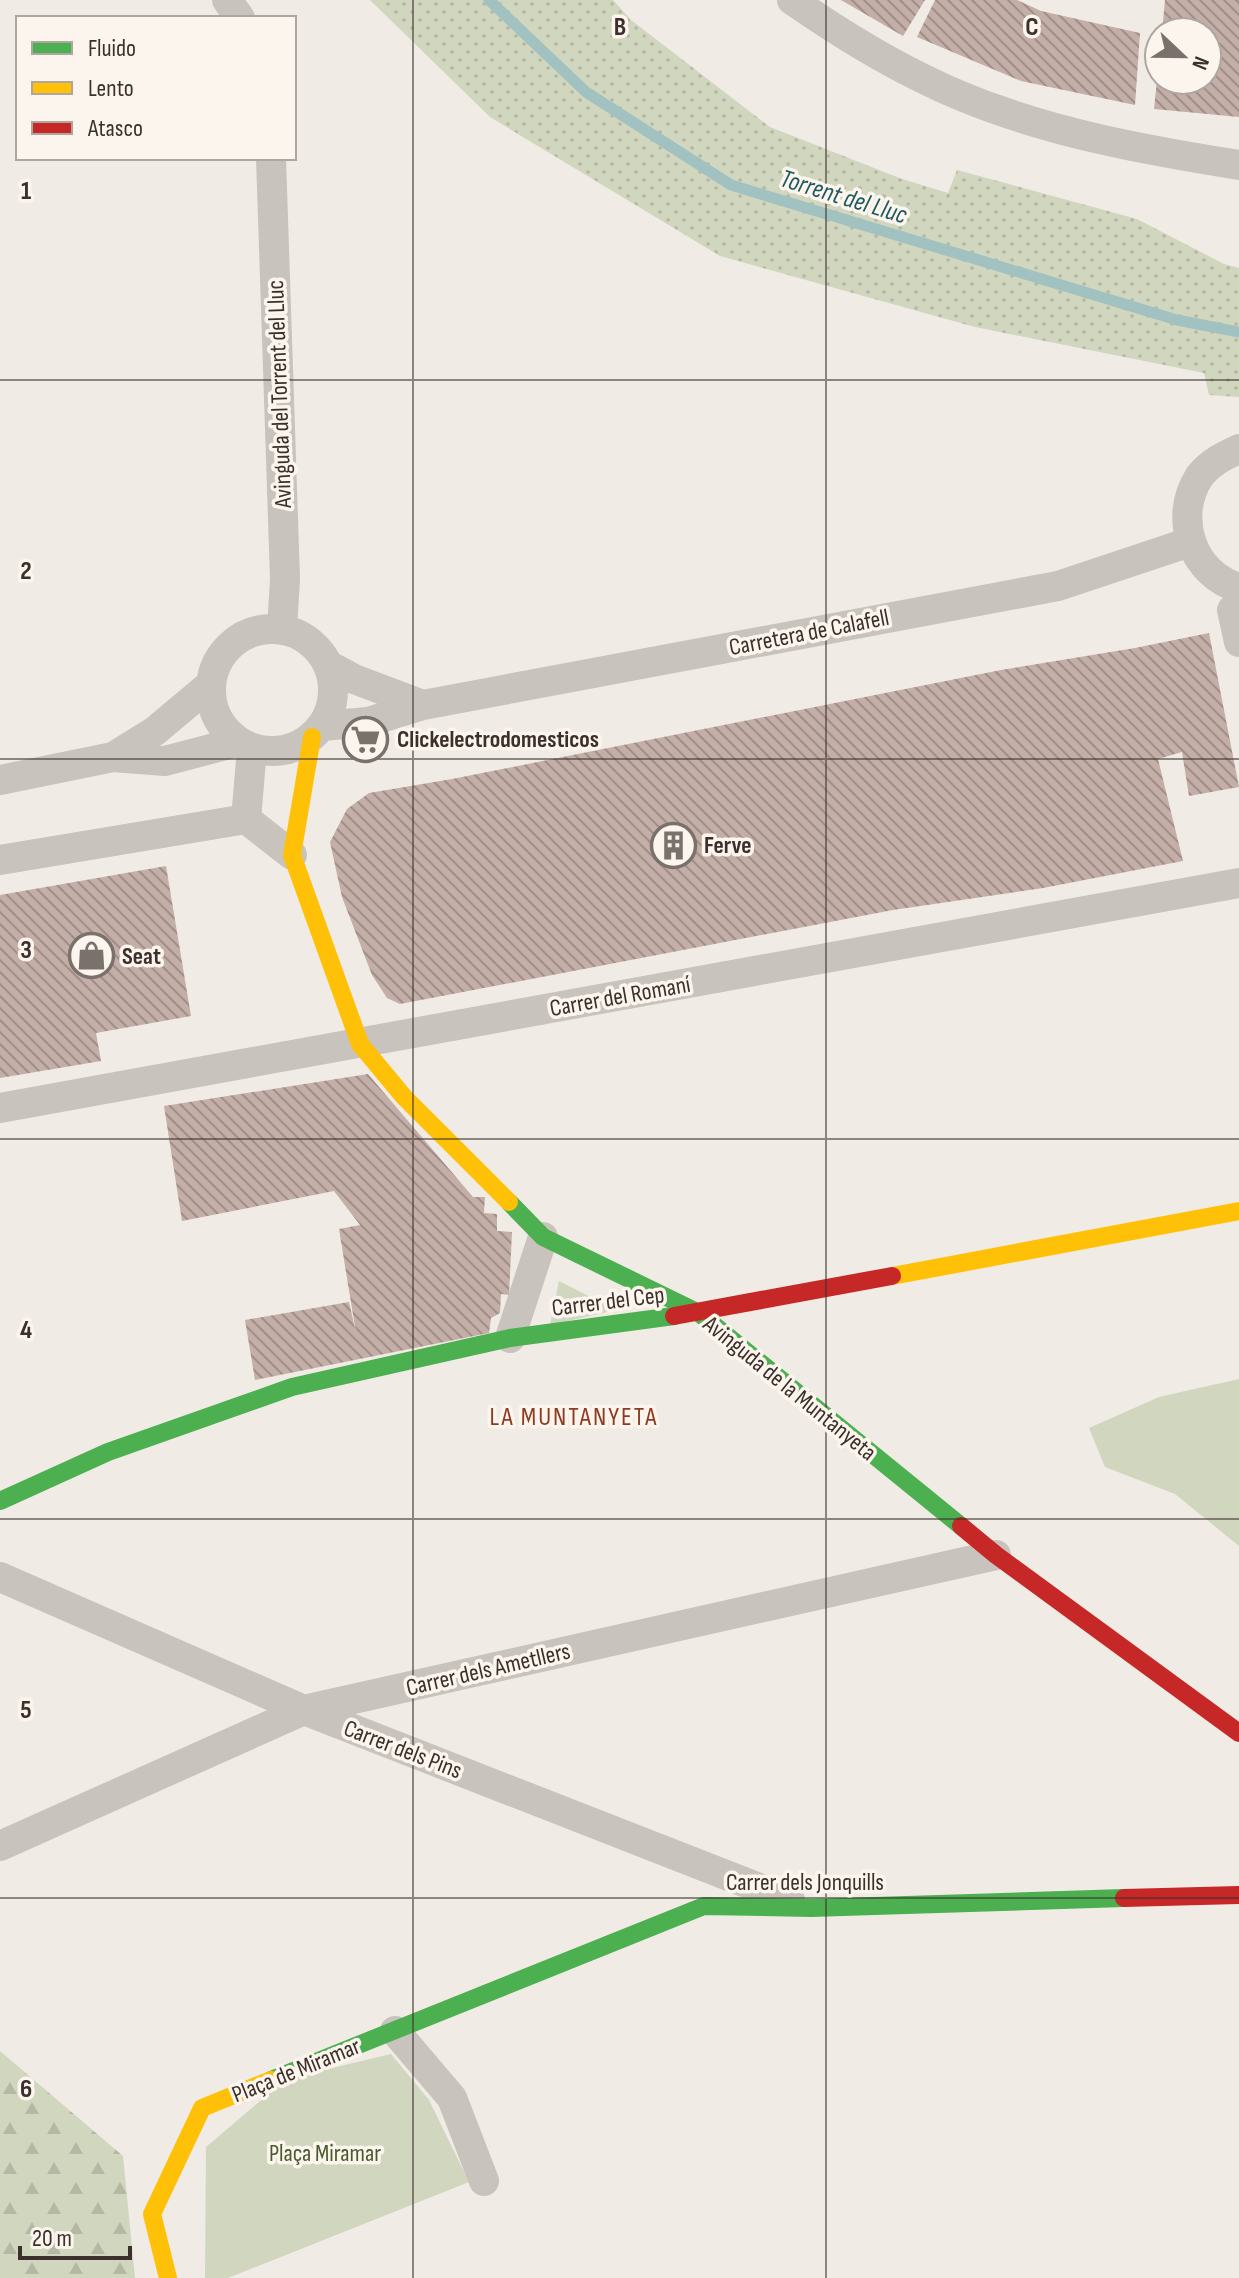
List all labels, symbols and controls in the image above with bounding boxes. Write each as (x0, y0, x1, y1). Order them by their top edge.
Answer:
text: B (614, 12, 626, 43)
text: C (1025, 12, 1039, 43)
legend (16, 16, 296, 160)
north arrow (1143, 16, 1223, 96)
text: Fluido (88, 34, 136, 63)
text: N (1185, 52, 1215, 73)
text: Lento (88, 74, 134, 103)
text: Atasco (87, 114, 143, 143)
water label: Torrent del Lluc (776, 163, 912, 232)
text: 1 (21, 176, 31, 207)
street label: Avinguda del Torrent del Lluc (261, 279, 298, 510)
text: 2 (20, 556, 32, 587)
street label: Carretera de Calafell (727, 603, 892, 662)
supermarket icon: Clickelectrodomesticos (342, 715, 390, 763)
place label: Clickelectrodomesticos (397, 725, 599, 754)
building icon: Ferve (649, 821, 697, 869)
place label: Ferve (704, 831, 752, 860)
shop icon: Seat (67, 932, 115, 980)
text: 3 (20, 935, 32, 966)
place label: Seat (122, 942, 161, 971)
street label: Carrer del Romaní (548, 970, 693, 1023)
street label: Carrer del Cep (550, 1280, 666, 1323)
street label: Avinguda de la Muntanyeta (697, 1309, 882, 1467)
text: 4 (20, 1315, 32, 1346)
district label: LA MUNTANYETA (490, 1402, 658, 1433)
street label: Carrer dels Ametllers (403, 1637, 573, 1702)
text: 5 (20, 1695, 32, 1726)
street label: Carrer dels Pins (340, 1714, 466, 1785)
street label: Carrer dels Jonquills (726, 1868, 884, 1897)
street label: Plaça de Miramar (228, 2032, 365, 2109)
text: 6 (20, 2074, 32, 2105)
park label: Plaça Miramar (269, 2139, 381, 2168)
scale bar (20, 2210, 130, 2260)
text: 20 m (32, 2224, 72, 2253)

